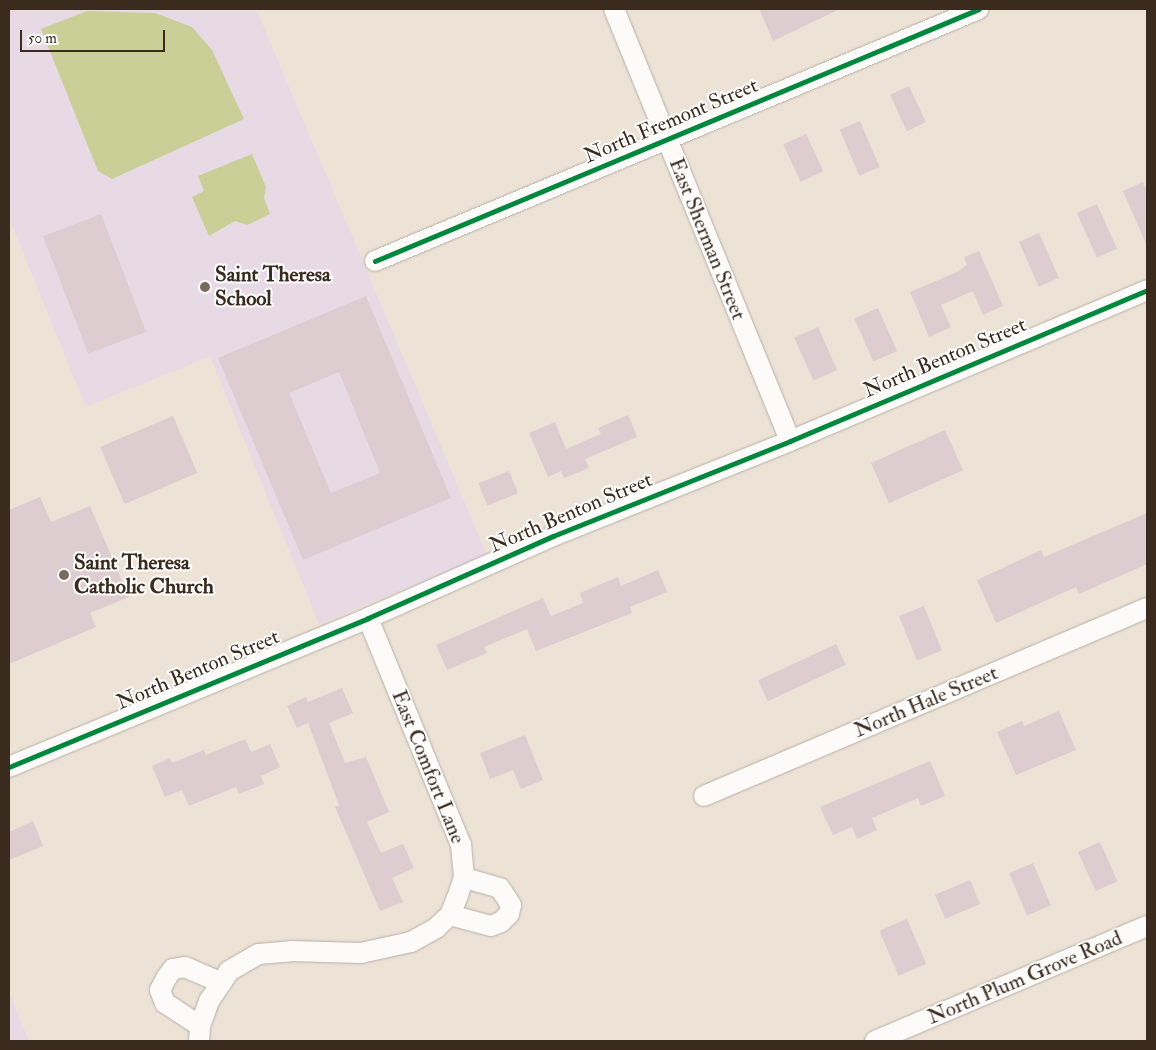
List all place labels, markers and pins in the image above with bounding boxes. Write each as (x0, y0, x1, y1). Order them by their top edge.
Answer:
place label: Saint Theresa School (215, 262, 331, 312)
marker: Saint Theresa School (199, 281, 211, 293)
place label: Saint Theresa Catholic Church (74, 550, 214, 600)
marker: Saint Theresa Catholic Church (58, 569, 70, 581)

